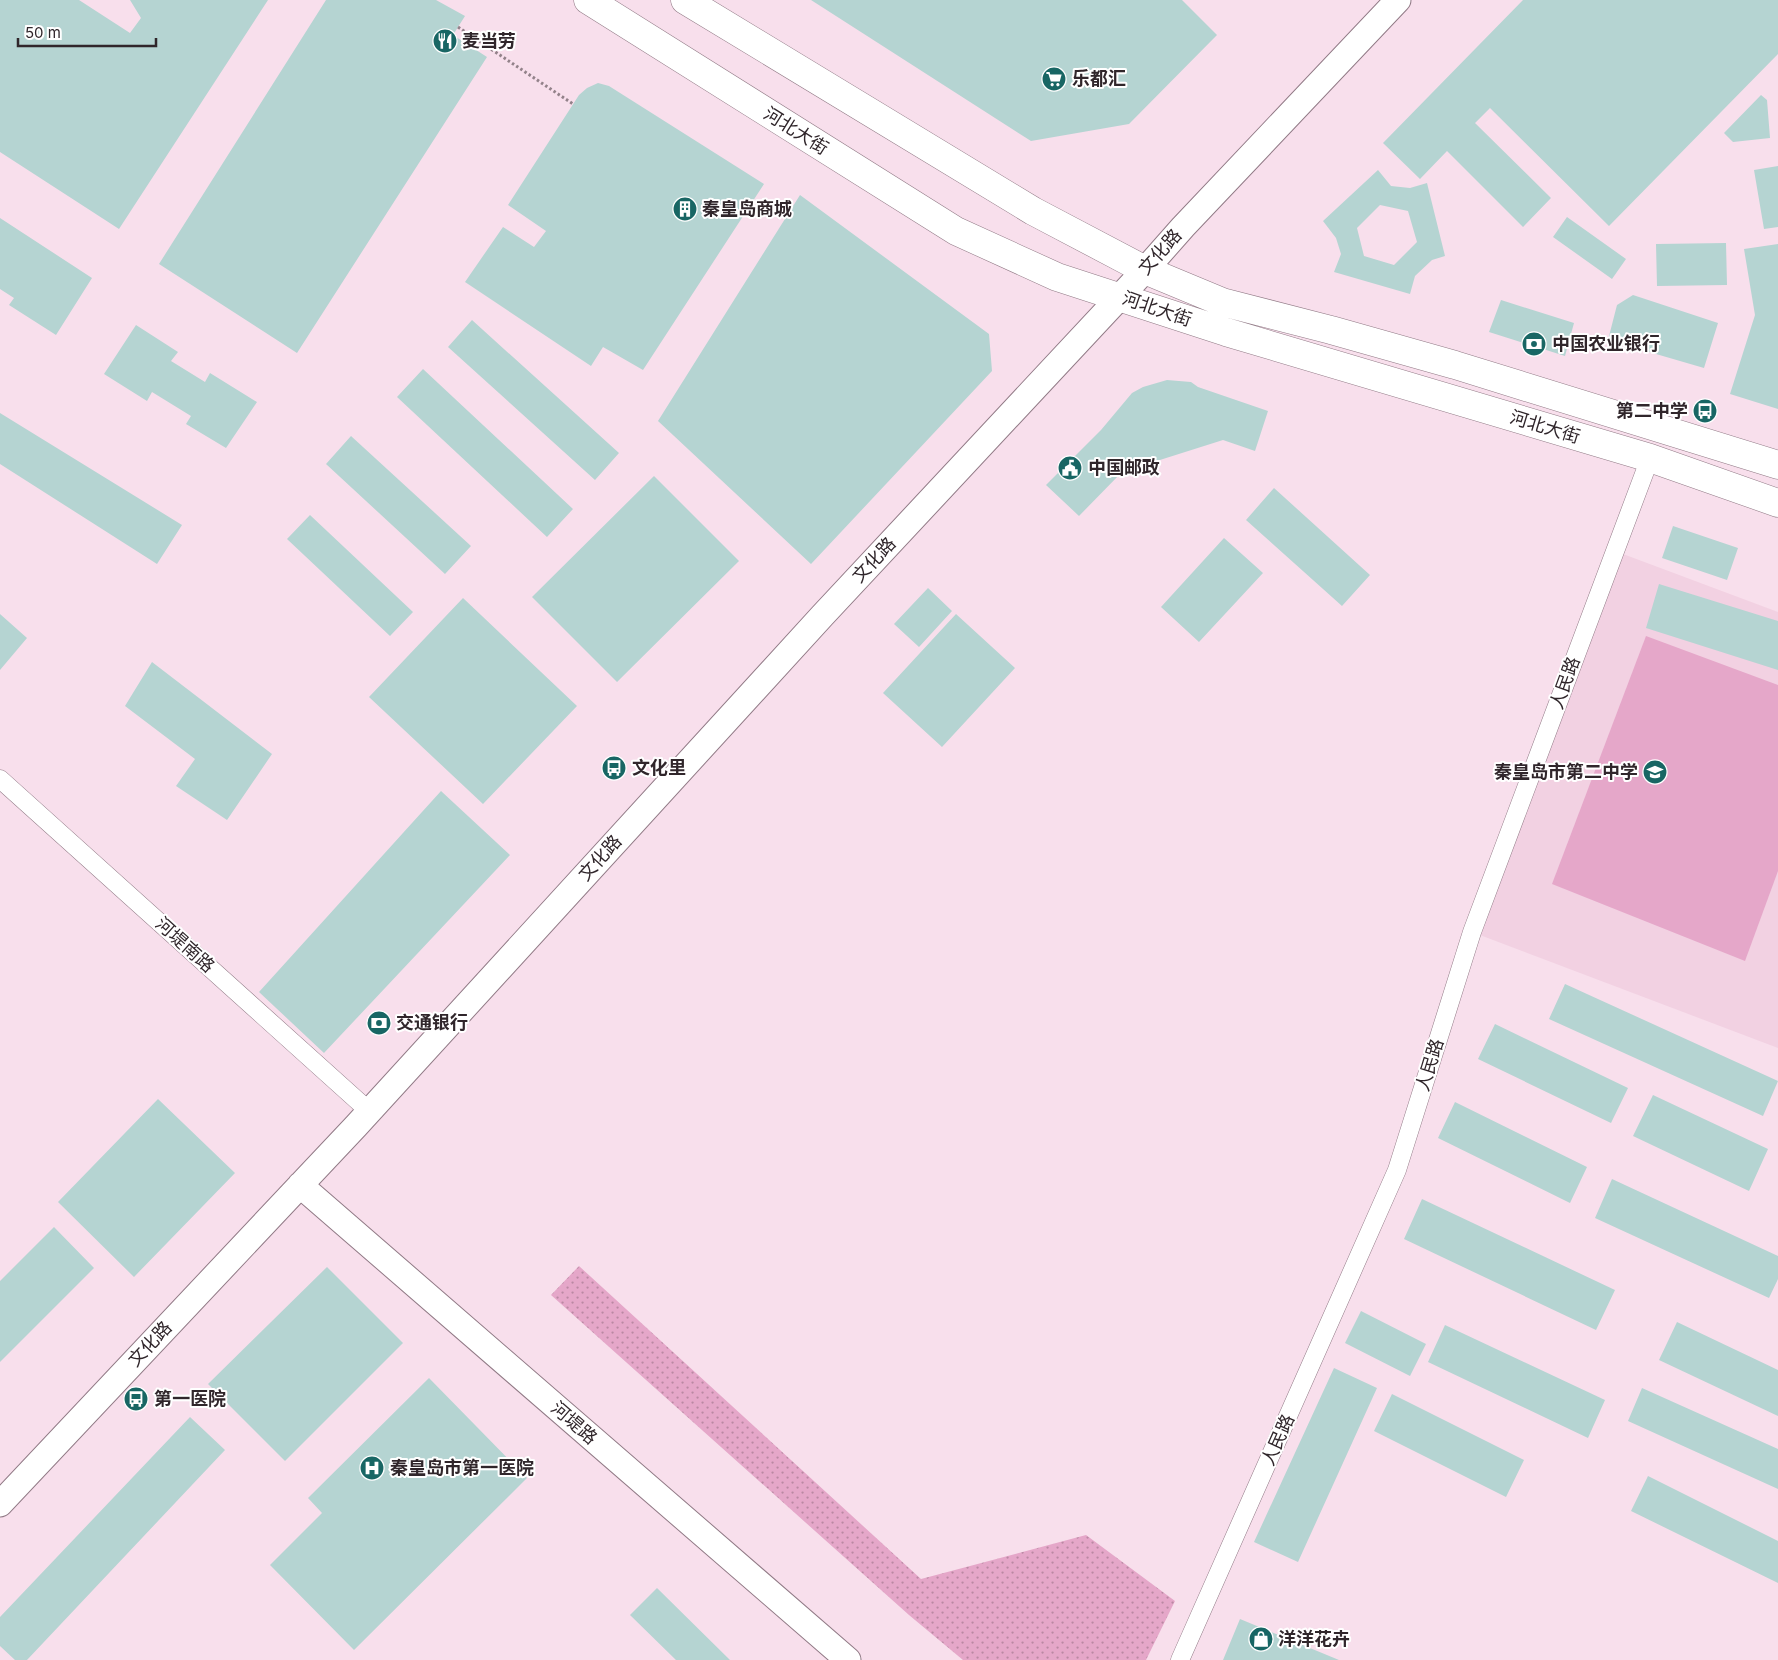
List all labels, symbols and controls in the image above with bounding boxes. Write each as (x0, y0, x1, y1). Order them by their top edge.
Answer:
scale bar (18, 15, 155, 47)
text: 50 m (25, 23, 61, 42)
restaurant icon: 麦当劳 (432, 28, 458, 54)
place label: 麦当劳 (462, 30, 516, 51)
supermarket icon: 乐都汇 (1041, 66, 1067, 92)
place label: 乐都汇 (1072, 68, 1126, 89)
street label: 河北大街 (760, 103, 832, 159)
building icon: 秦皇岛商城 (672, 196, 698, 222)
place label: 秦皇岛商城 (702, 198, 792, 219)
street label: 文化路 (1134, 225, 1185, 279)
street label: 河北大街 (1120, 287, 1195, 330)
bank icon: 中国农业银行 (1521, 331, 1547, 357)
place label: 中国农业银行 (1552, 333, 1660, 354)
bus stop icon: 第二中学 (1692, 398, 1718, 424)
place label: 第二中学 (1616, 400, 1688, 421)
street label: 河北大街 (1508, 406, 1583, 447)
public building icon: 中国邮政 (1057, 455, 1083, 481)
place label: 中国邮政 (1088, 457, 1160, 478)
street label: 文化路 (848, 533, 900, 587)
street label: 人民路 (1545, 654, 1584, 712)
bus stop icon: 文化里 (601, 755, 627, 781)
place label: 文化里 (632, 757, 686, 778)
school or university icon: 秦皇岛市第二中学 (1642, 759, 1668, 785)
place label: 秦皇岛市第二中学 (1494, 761, 1638, 782)
street label: 文化路 (574, 831, 625, 885)
street label: 河堤南路 (152, 913, 219, 977)
bank icon: 交通银行 (366, 1010, 392, 1036)
place label: 交通银行 (396, 1012, 468, 1033)
street label: 人民路 (1412, 1036, 1447, 1094)
street label: 文化路 (124, 1317, 176, 1371)
bus stop icon: 第一医院 (123, 1386, 149, 1412)
place label: 第一医院 (154, 1388, 226, 1409)
street label: 河堤路 (547, 1397, 602, 1448)
street label: 人民路 (1257, 1411, 1298, 1469)
hospital icon: 秦皇岛市第一医院 (359, 1455, 385, 1481)
place label: 秦皇岛市第一医院 (390, 1457, 534, 1478)
shop icon: 洋洋花卉 (1248, 1626, 1274, 1652)
place label: 洋洋花卉 (1278, 1628, 1350, 1649)

